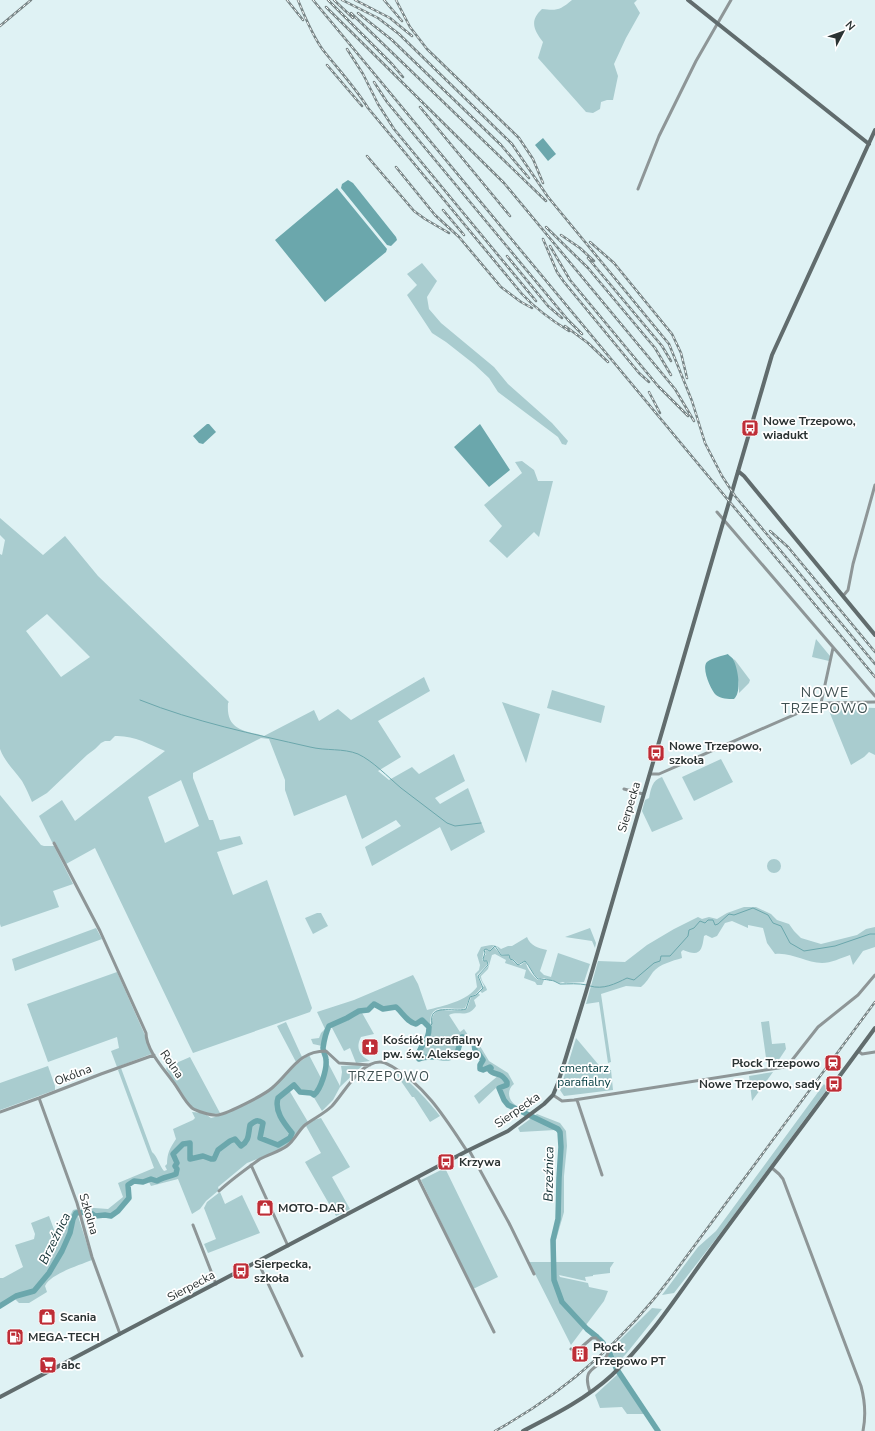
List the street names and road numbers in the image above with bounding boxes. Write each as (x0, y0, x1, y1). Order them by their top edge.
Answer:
street label: Sierpecka (614, 780, 644, 834)
street label: Rolna (156, 1047, 188, 1081)
street label: Okólna (52, 1061, 94, 1089)
street label: Sierpecka (491, 1089, 543, 1131)
street label: Szkolna (75, 1192, 103, 1236)
street label: Sierpecka (164, 1267, 218, 1305)

